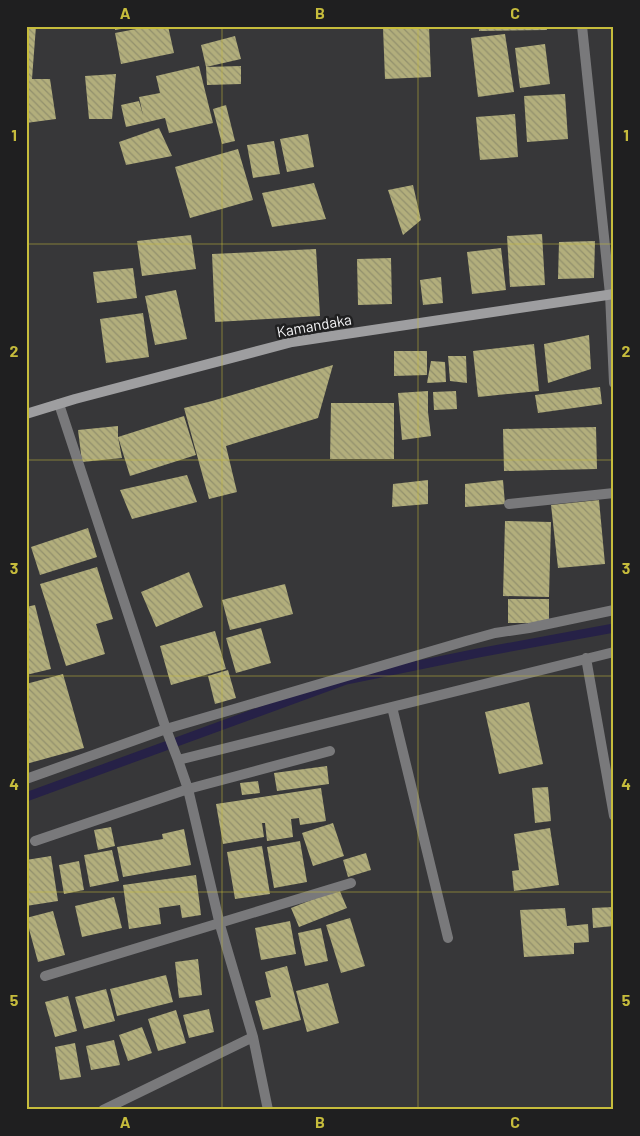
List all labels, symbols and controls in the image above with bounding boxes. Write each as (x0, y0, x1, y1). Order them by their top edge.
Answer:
text: A (120, 3, 131, 22)
text: B (315, 3, 325, 22)
text: C (510, 3, 520, 22)
text: 1 (11, 125, 17, 144)
text: 1 (623, 125, 629, 144)
street label: Kamandaka (275, 310, 353, 340)
text: 2 (10, 341, 19, 360)
text: 2 (622, 341, 631, 360)
text: 3 (10, 558, 18, 577)
text: 3 (622, 558, 630, 577)
text: 4 (9, 774, 19, 793)
text: 4 (621, 774, 631, 793)
text: 5 (10, 990, 19, 1009)
text: 5 (622, 990, 631, 1009)
text: A (120, 1112, 131, 1131)
text: B (315, 1112, 325, 1131)
text: C (510, 1112, 520, 1131)

